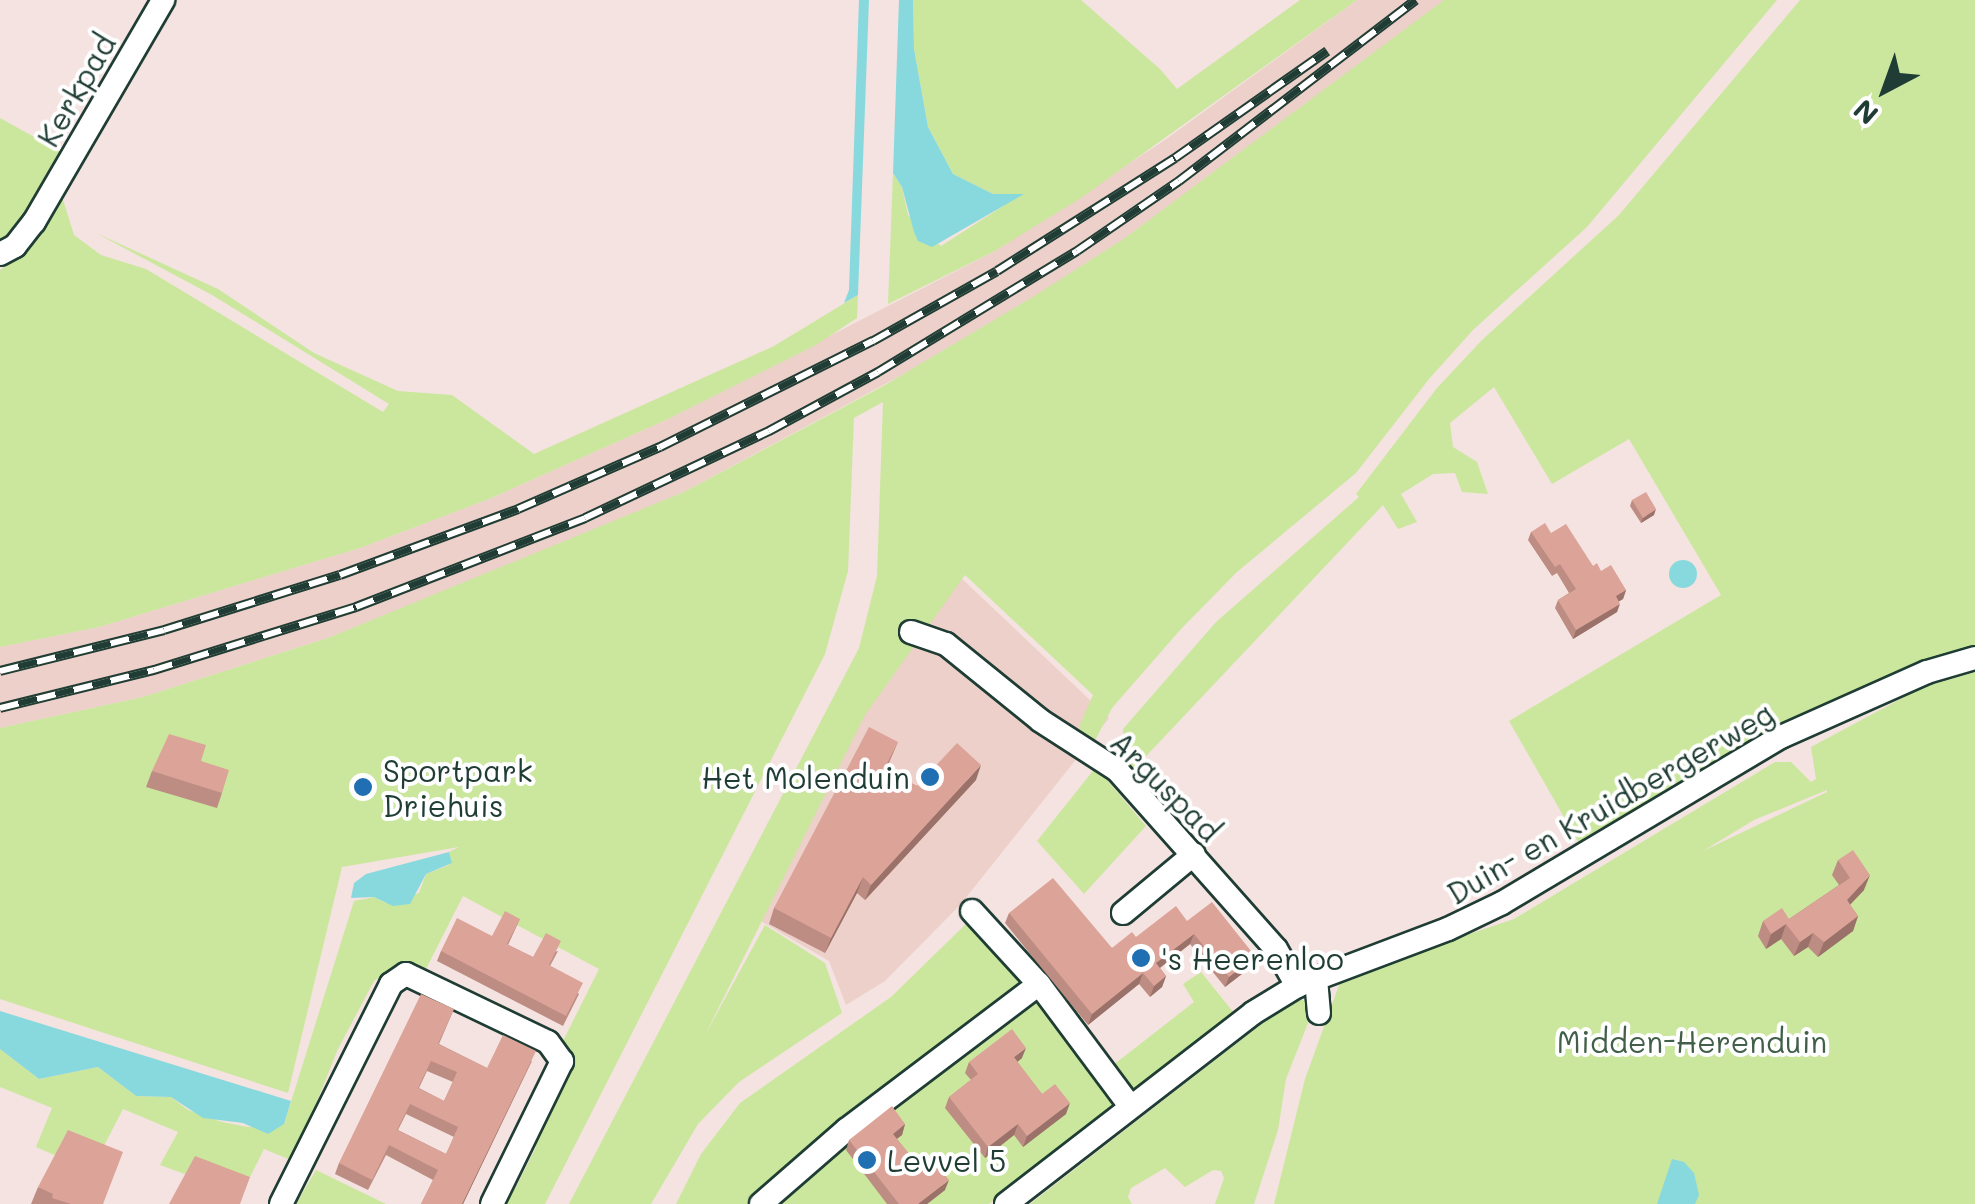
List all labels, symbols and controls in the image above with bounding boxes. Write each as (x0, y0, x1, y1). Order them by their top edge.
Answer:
street label: Kerkpad (29, 27, 123, 153)
north arrow (1835, 40, 1935, 140)
text: N (1845, 92, 1885, 133)
street label: Duin- en Kruidbergerweg (1440, 695, 1780, 911)
street label: Arguspad (1104, 724, 1228, 848)
place label: Sportpark Driehuis (383, 752, 533, 822)
place label: Het Molenduin (702, 759, 910, 795)
marker: Het Molenduin (919, 766, 941, 788)
marker: Sportpark Driehuis (352, 776, 374, 798)
place label: 's Heerenloo (1161, 940, 1344, 976)
marker: 's Heerenloo (1130, 947, 1152, 969)
park label: Midden-Herenduin (1557, 1023, 1827, 1059)
place label: Levvel 5 (887, 1142, 1006, 1178)
marker: Levvel 5 (856, 1149, 878, 1171)

